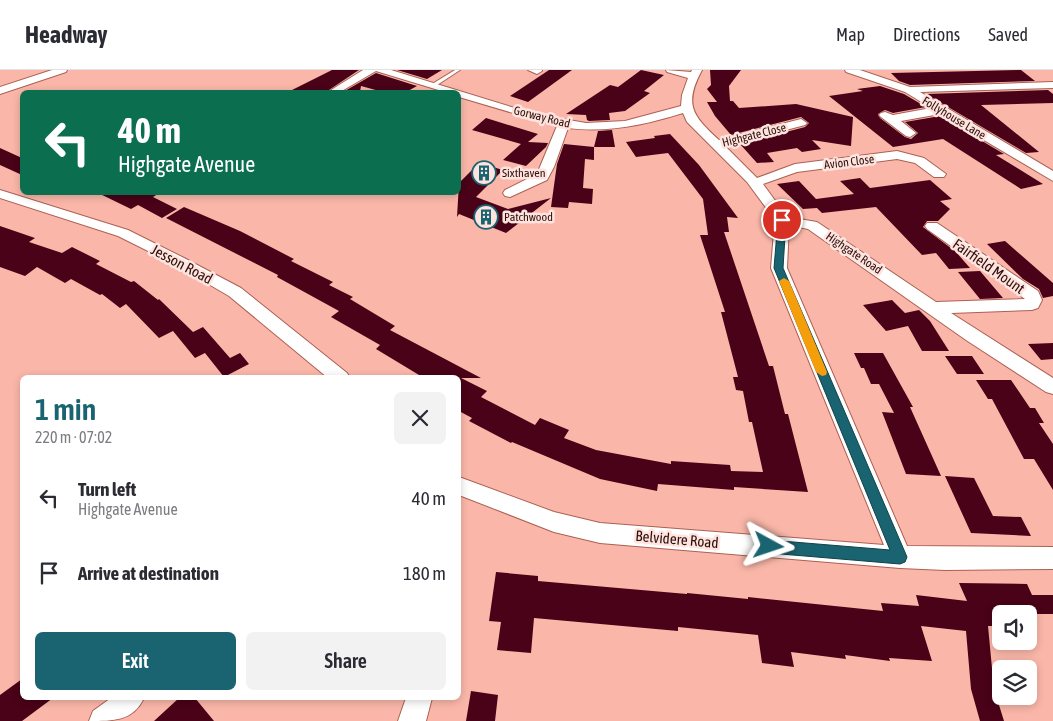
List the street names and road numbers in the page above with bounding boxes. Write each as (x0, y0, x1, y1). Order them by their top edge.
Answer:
street label: Follyhouse Lane (920, 94, 988, 142)
street label: Gorway Road (512, 103, 572, 131)
street label: Highgate Close (721, 120, 787, 150)
street label: Avion Close (823, 152, 875, 172)
street label: Highgate Road (823, 229, 885, 277)
street label: Fairfield Mount (950, 235, 1028, 297)
street label: Jesson Road (148, 241, 216, 287)
street label: Belvidere Road (635, 527, 719, 551)

